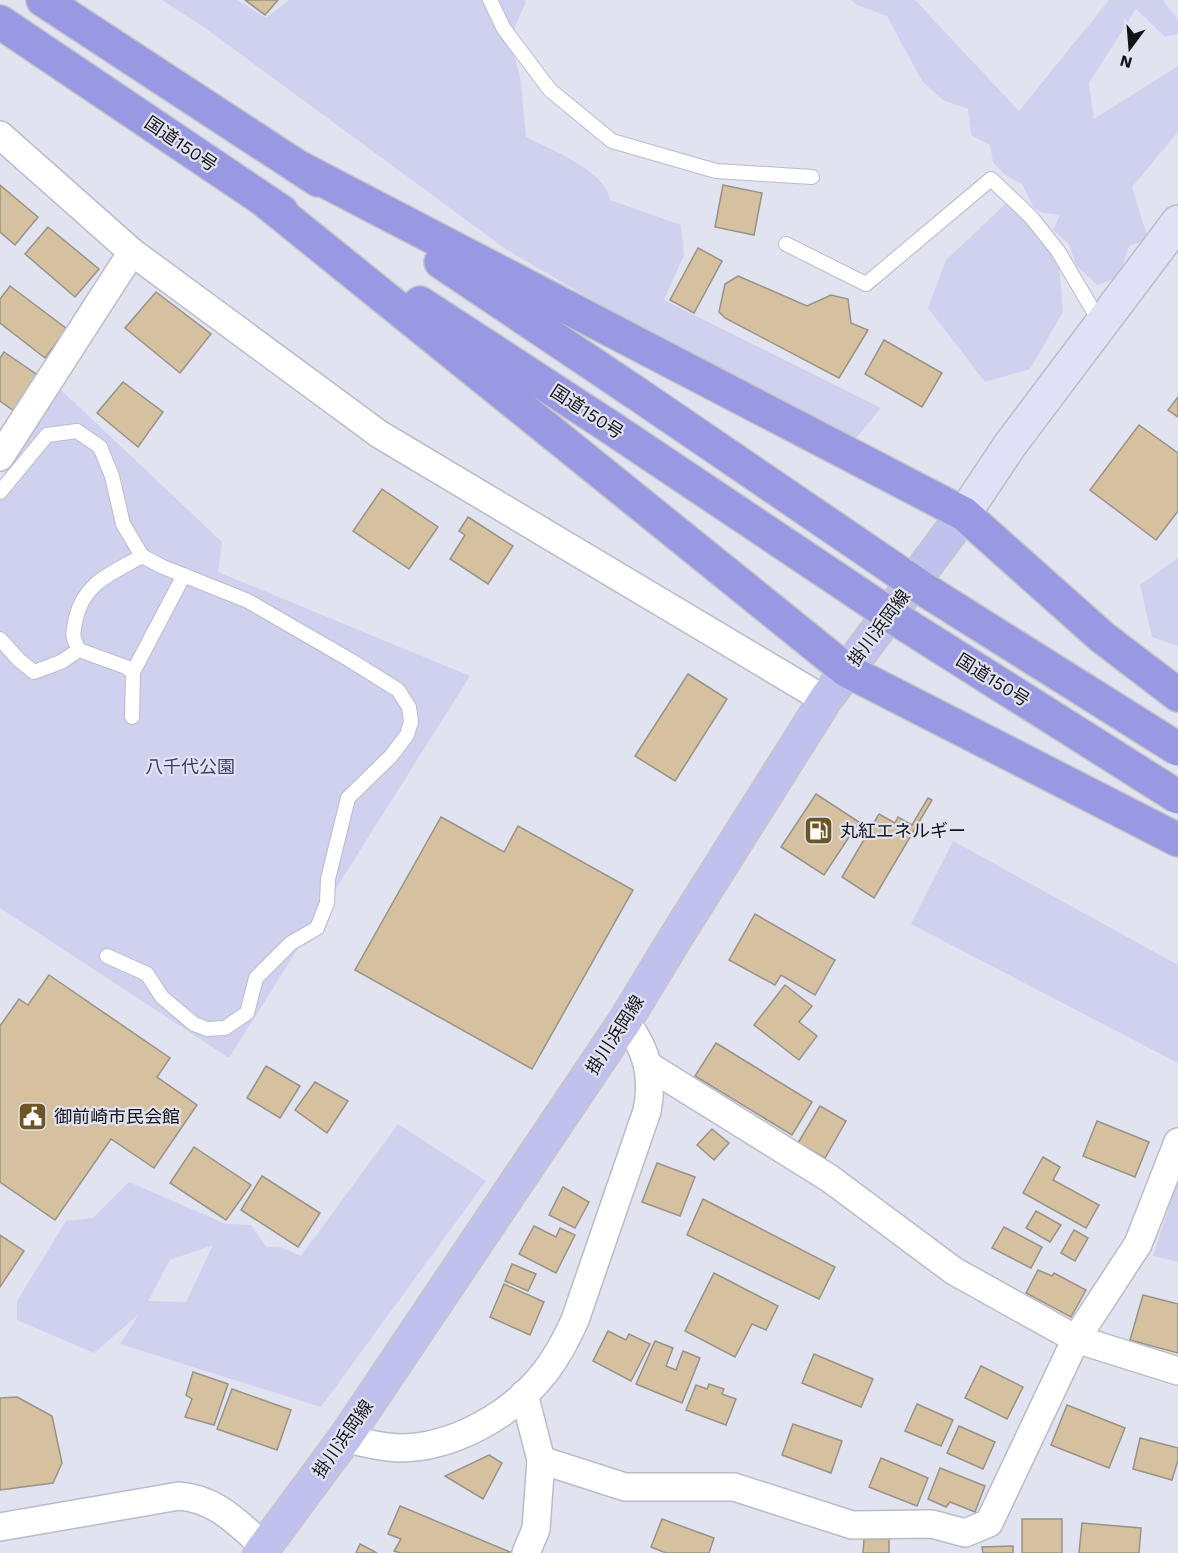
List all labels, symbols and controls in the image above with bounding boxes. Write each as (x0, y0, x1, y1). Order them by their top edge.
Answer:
north arrow (1100, 18, 1160, 78)
text: N (1118, 51, 1134, 73)
street label: 国道150号 (141, 112, 221, 175)
street label: 国道150号 (547, 380, 628, 443)
street label: 掛川浜岡線 (843, 585, 914, 670)
street label: 国道150号 (953, 649, 1034, 710)
park label: 八千代公園 (145, 756, 235, 777)
fuel station icon: 丸紅エネルギー (803, 815, 835, 847)
place label: 丸紅エネルギー (840, 820, 966, 841)
street label: 掛川浜岡線 (581, 991, 648, 1078)
public building icon: 御前崎市民会館 (17, 1101, 49, 1133)
place label: 御前崎市民会館 (54, 1106, 180, 1127)
street label: 掛川浜岡線 (308, 1396, 377, 1482)

